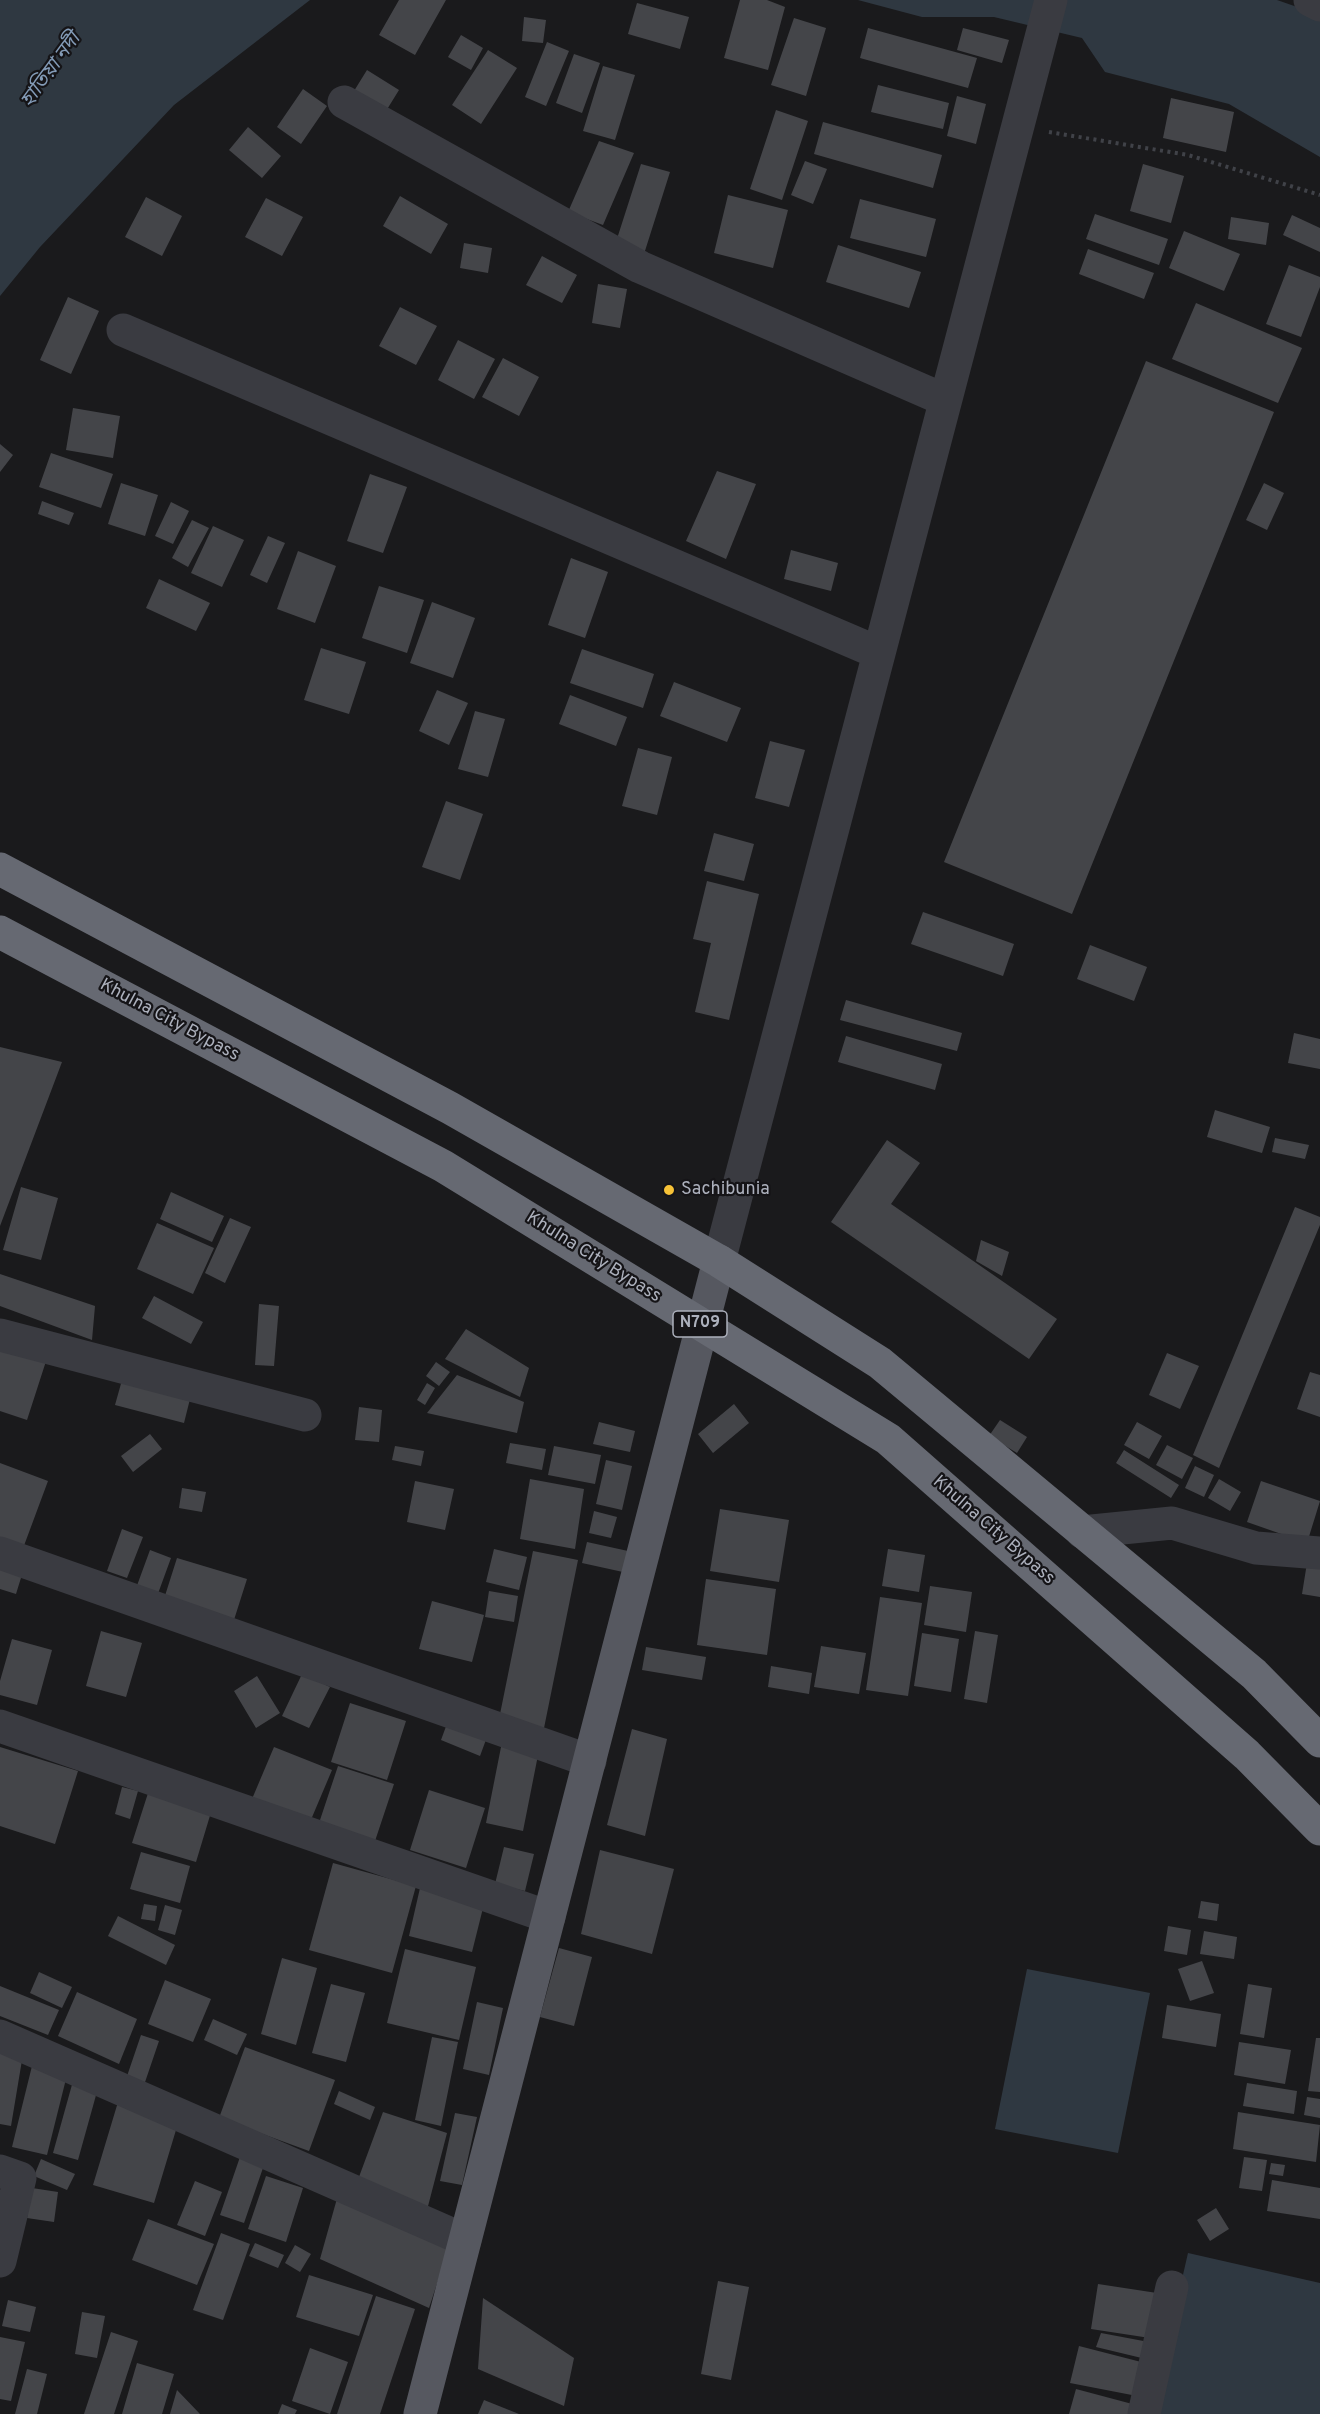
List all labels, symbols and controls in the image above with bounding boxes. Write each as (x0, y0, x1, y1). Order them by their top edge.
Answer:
water label: হাতিয়া নদী (17, 29, 87, 113)
street label: Khulna City Bypass (95, 975, 243, 1067)
place label: Sachibunia (681, 1179, 770, 1201)
marker: Sachibunia (662, 1183, 676, 1197)
street label: Khulna City Bypass (522, 1208, 664, 1308)
road number: N709 (673, 1311, 727, 1337)
street label: Khulna City Bypass (927, 1472, 1059, 1590)

